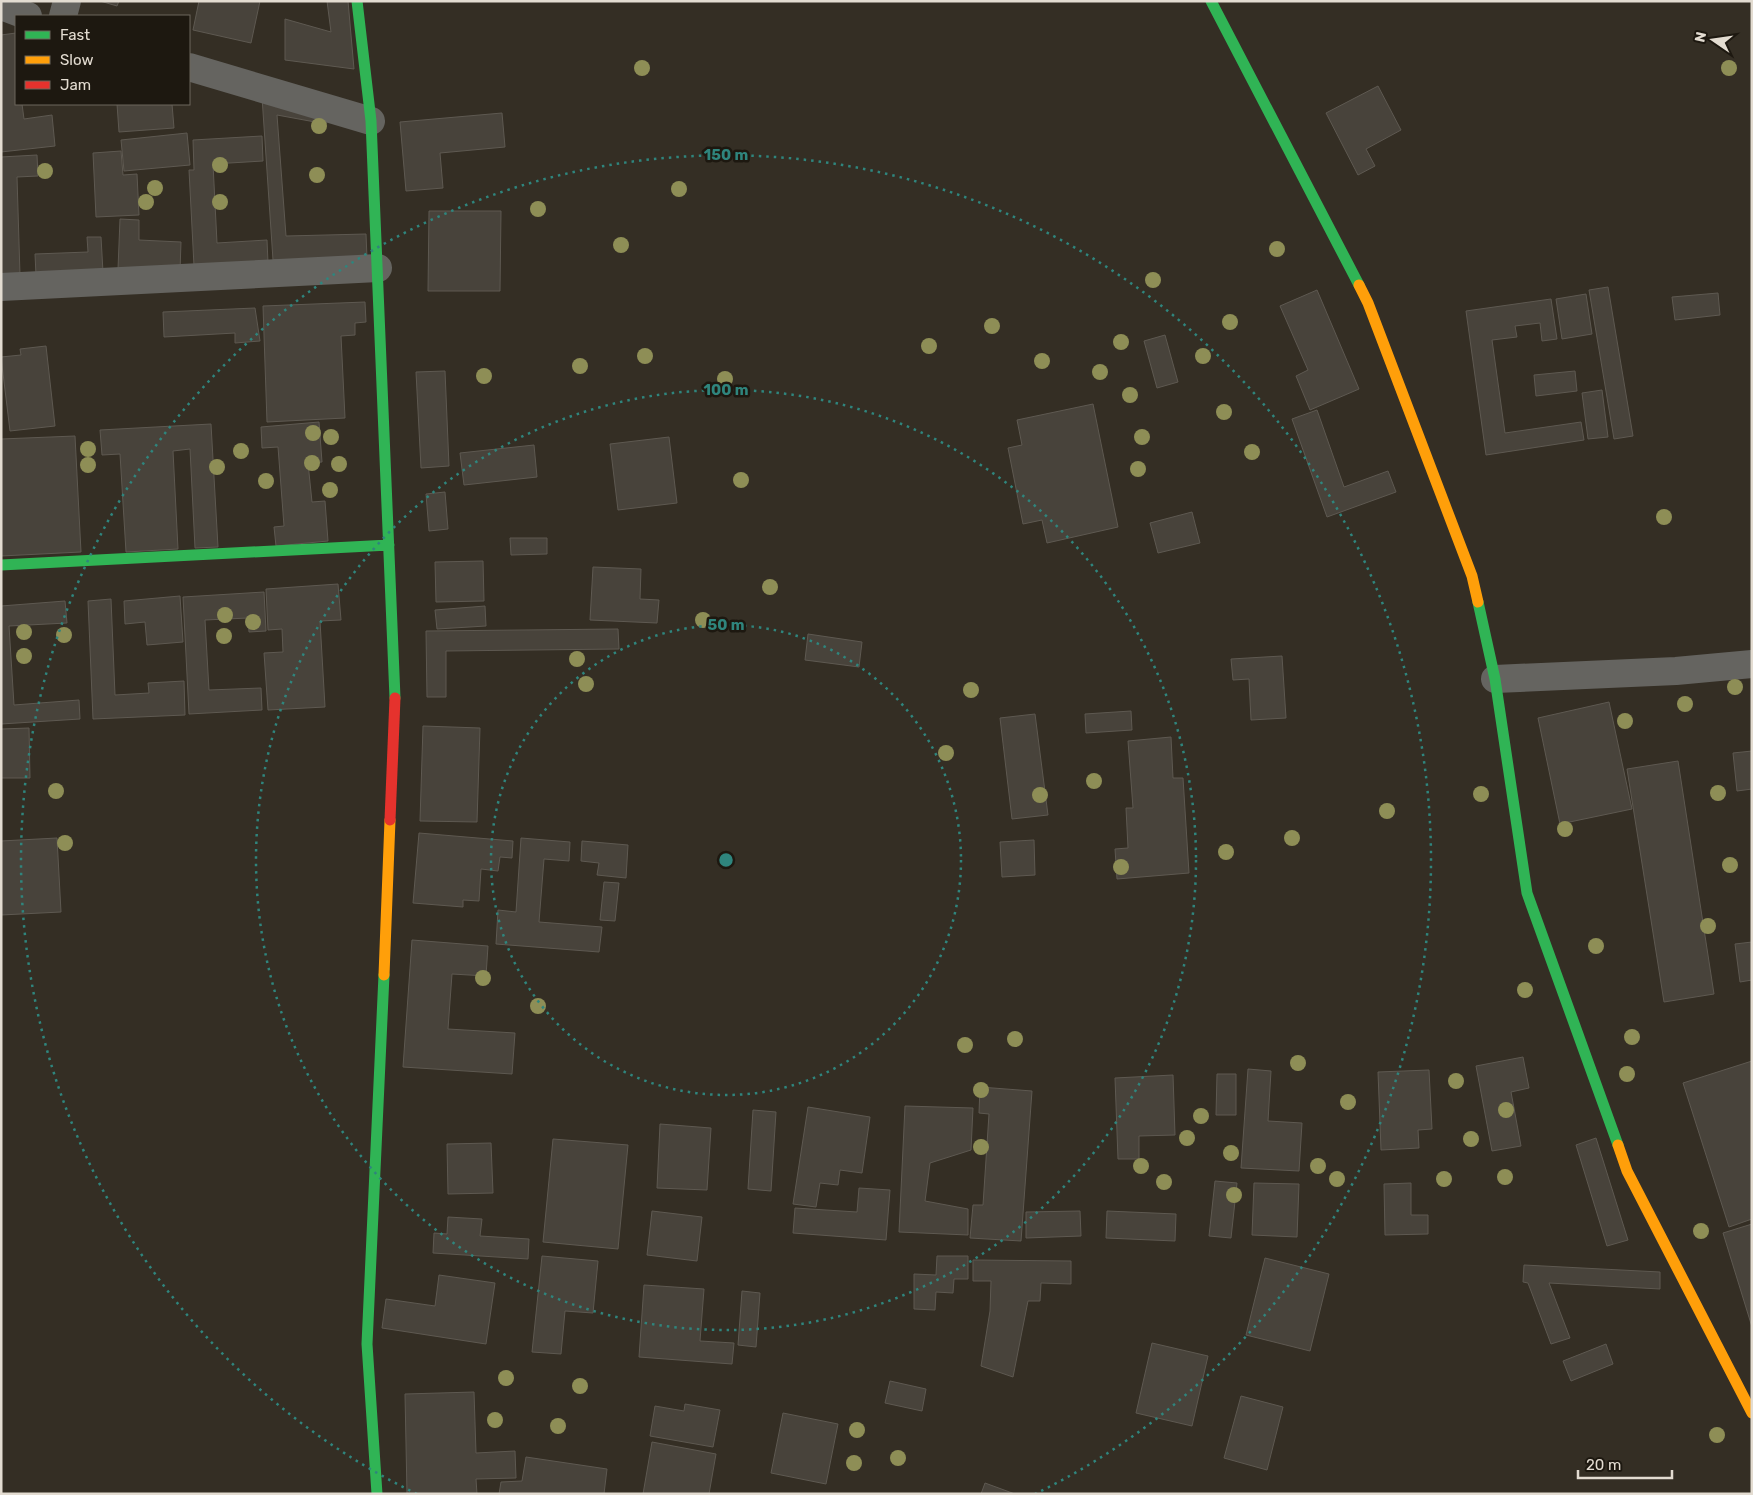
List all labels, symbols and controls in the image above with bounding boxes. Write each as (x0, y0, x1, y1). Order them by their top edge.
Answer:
legend (15, 15, 190, 105)
north arrow (1688, 15, 1738, 65)
text: Fast (60, 26, 90, 44)
text: N (1691, 30, 1710, 44)
text: Slow (60, 51, 93, 69)
text: Jam (60, 76, 91, 94)
text: 150 m (704, 146, 748, 164)
text: 100 m (704, 381, 748, 399)
text: 50 m (708, 616, 744, 634)
centre of rings (717, 851, 735, 869)
scale bar (1578, 1448, 1672, 1480)
text: 20 m (1586, 1456, 1621, 1474)

